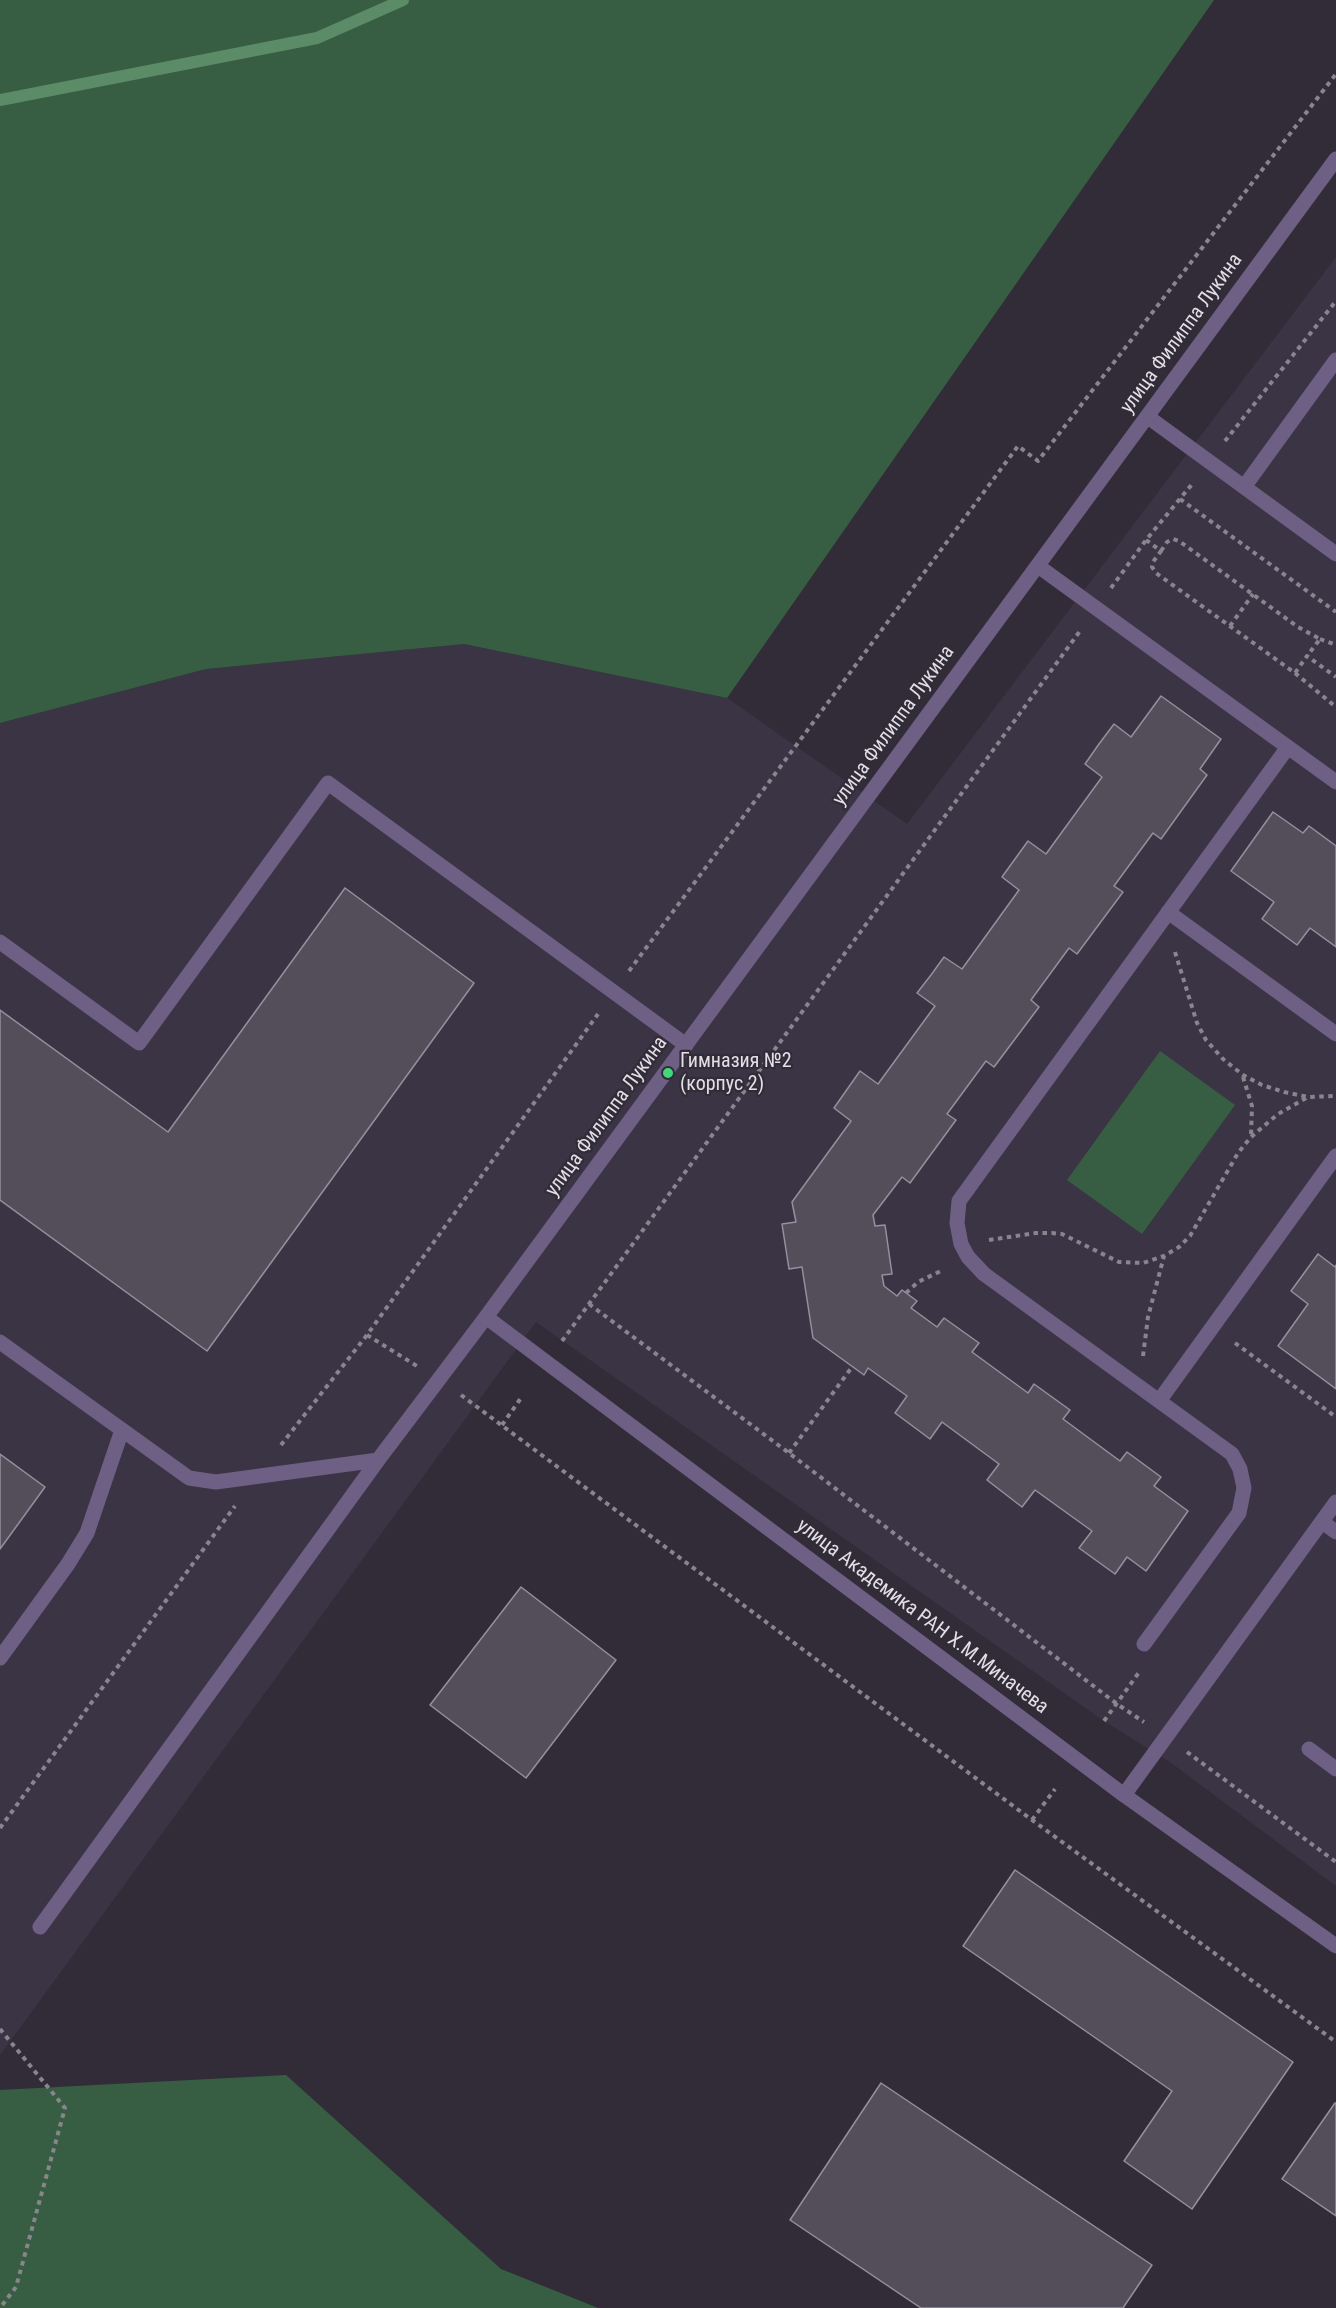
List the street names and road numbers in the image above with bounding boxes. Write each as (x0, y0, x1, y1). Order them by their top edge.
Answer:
street label: улица Филиппа Лукина (1116, 249, 1248, 419)
street label: улица Филиппа Лукина (828, 641, 960, 811)
street label: улица Филиппа Лукина (541, 1032, 673, 1202)
street label: улица Академика РАН Х.М.Миначева (791, 1514, 1053, 1720)

